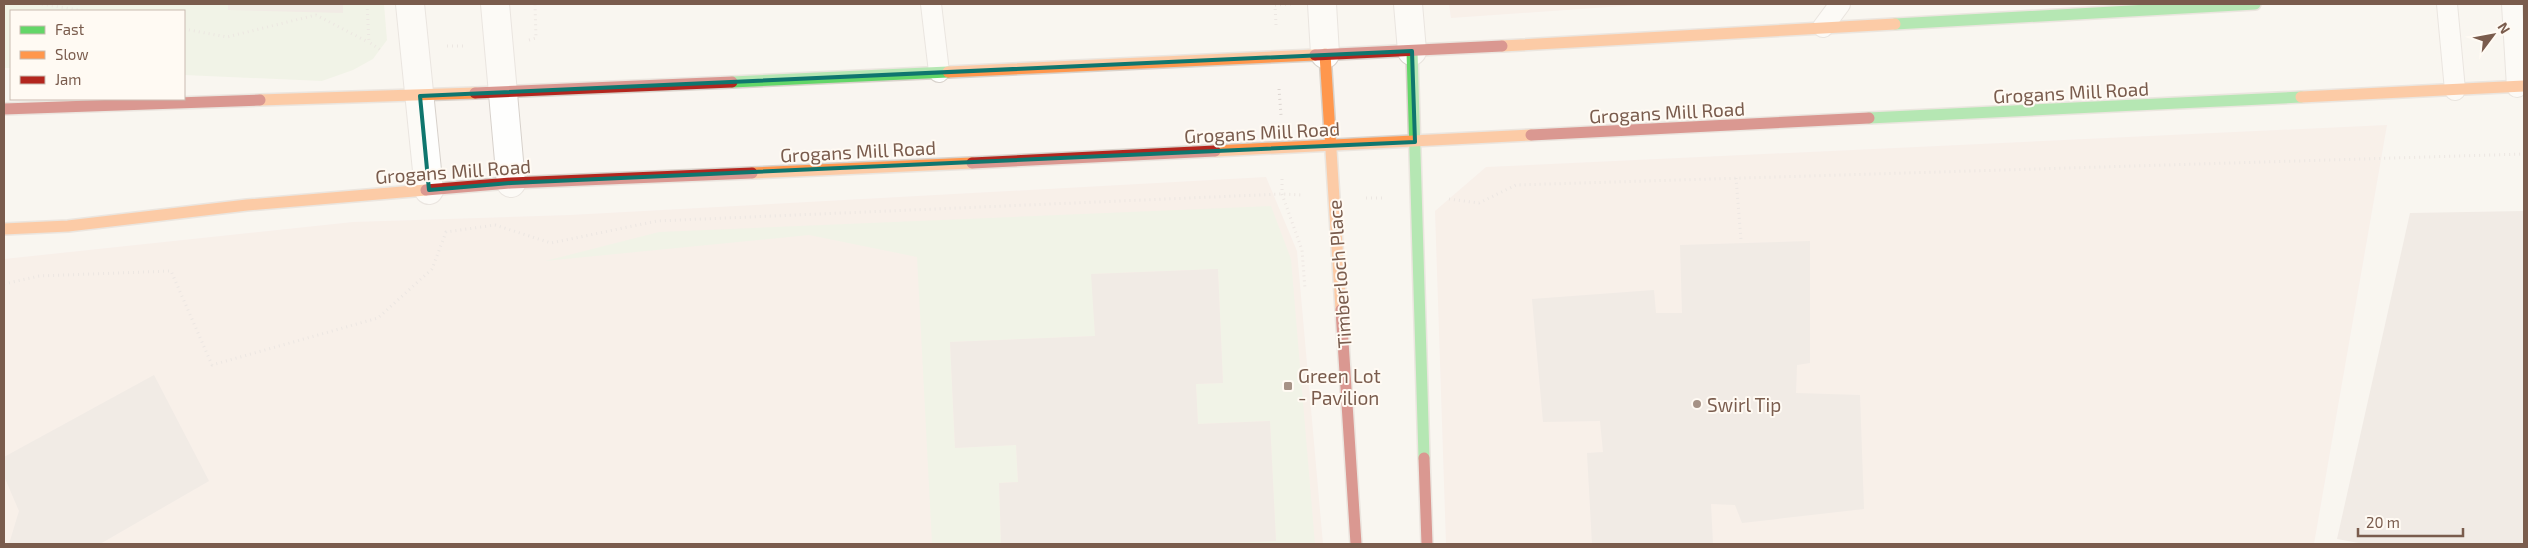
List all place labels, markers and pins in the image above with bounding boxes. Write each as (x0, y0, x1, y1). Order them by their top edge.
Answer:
place label: Green Lot - Pavilion (1298, 364, 1381, 409)
marker: Green Lot - Pavilion (1282, 380, 1294, 392)
place label: Swirl Tip (1707, 393, 1781, 416)
marker: Swirl Tip (1691, 398, 1703, 410)

